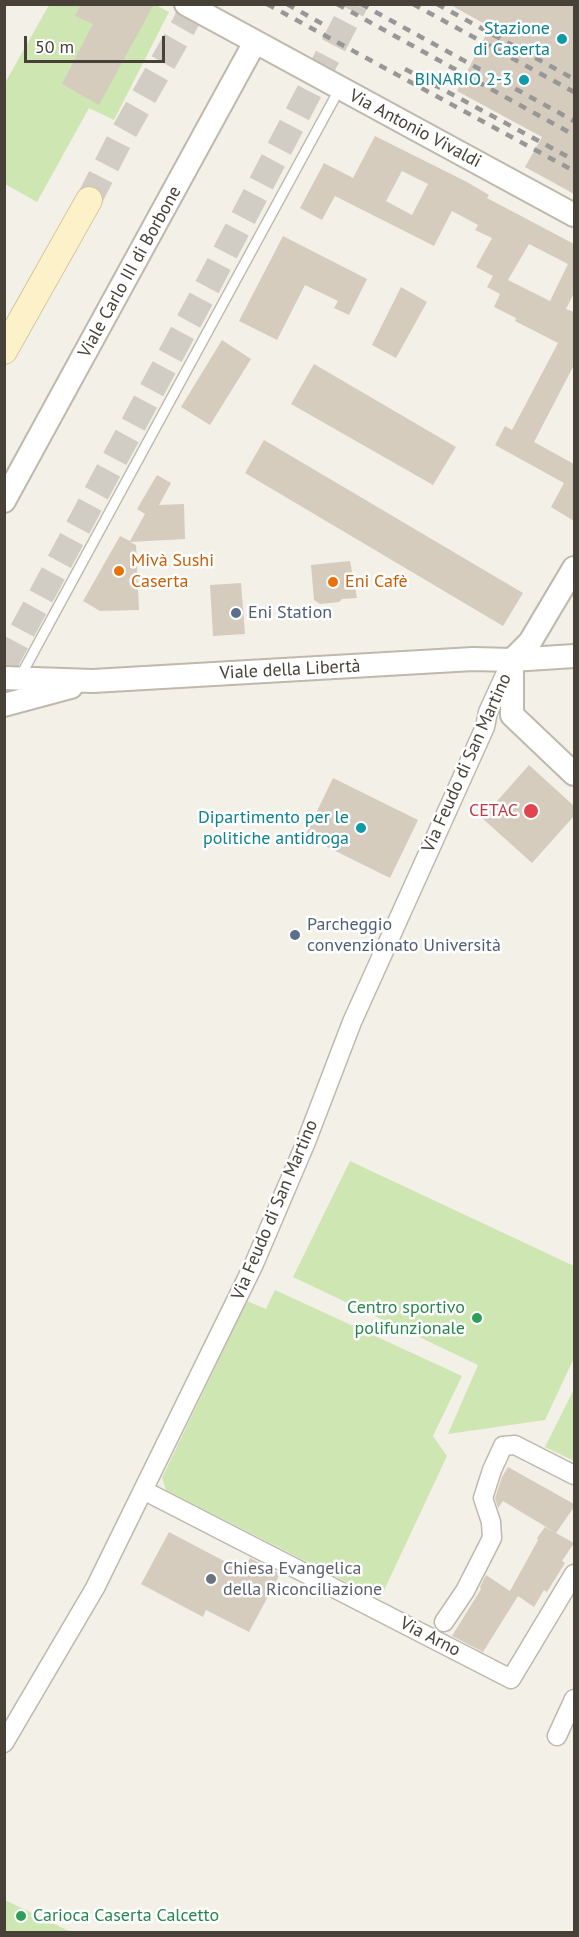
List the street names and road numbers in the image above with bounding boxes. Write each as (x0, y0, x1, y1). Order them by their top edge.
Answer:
street label: Via Antonio Vivaldi (345, 85, 485, 173)
street label: Viale Carlo III di Borbone (74, 183, 186, 361)
street label: Viale della Libertà (219, 656, 361, 684)
street label: Via Feudo di San Martino (418, 670, 516, 856)
street label: Via Feudo di San Martino (227, 1117, 323, 1303)
street label: Via Arno (396, 1613, 464, 1661)

